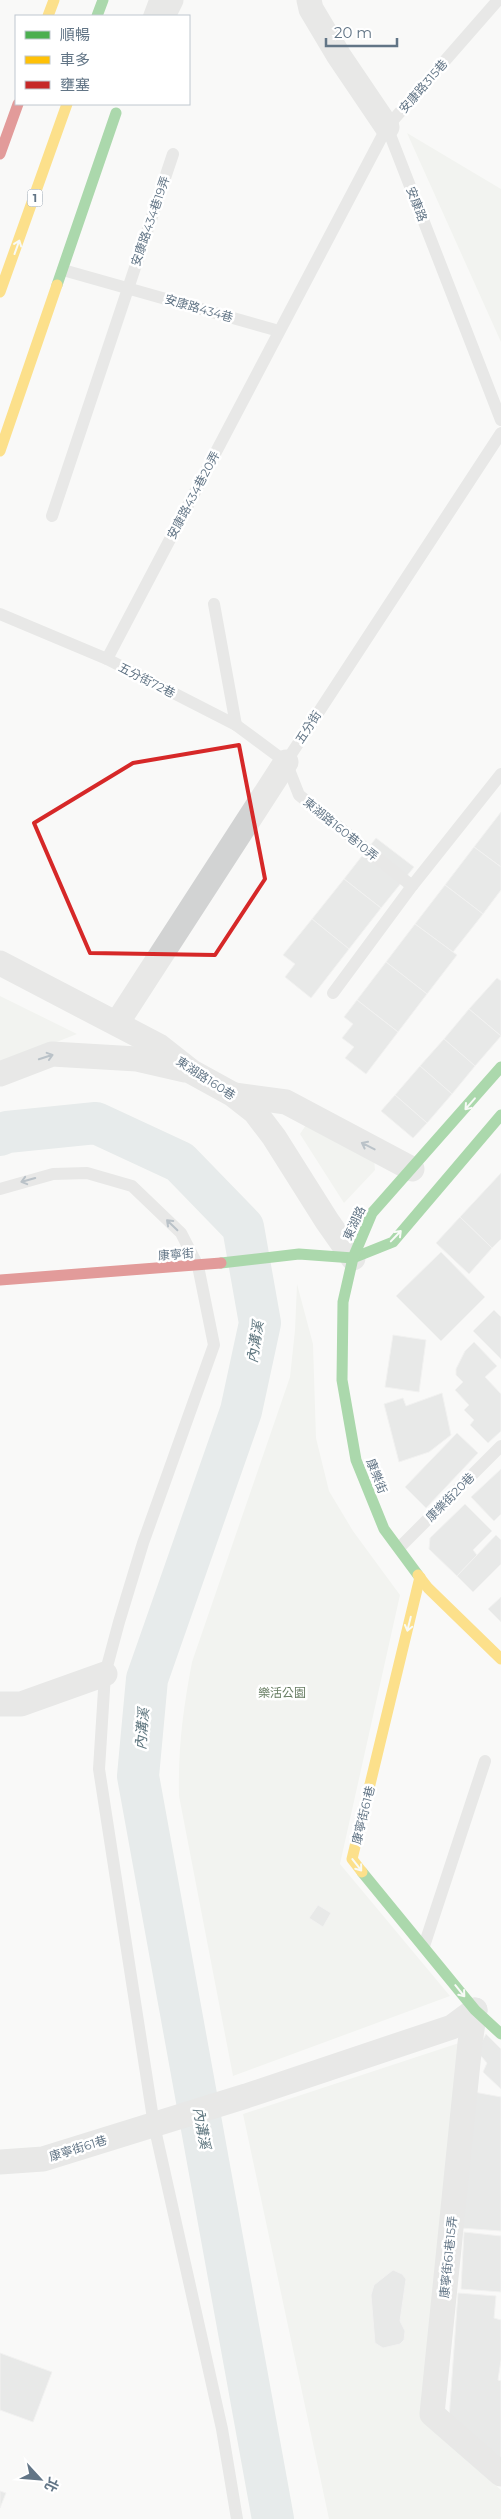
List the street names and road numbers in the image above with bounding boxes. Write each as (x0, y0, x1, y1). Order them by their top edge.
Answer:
street label: 安康路315巷 (396, 56, 450, 116)
street label: 安康路434巷19弄 (128, 174, 172, 268)
street label: 安康路 (404, 185, 430, 223)
road number: 1 (28, 190, 42, 207)
street label: 安康路434巷 (163, 291, 235, 325)
street label: 安康路434巷20弄 (164, 449, 222, 541)
street label: 五分街72巷 (116, 659, 178, 701)
street label: 五分街 (292, 708, 324, 746)
street label: 東湖路160巷10弄 (301, 794, 381, 864)
street label: 東湖路160巷 (174, 1053, 238, 1103)
street label: 東湖路 (340, 1204, 368, 1242)
street label: 康寧街 (158, 1245, 194, 1263)
street label: 康樂街 (364, 1457, 390, 1495)
street label: 康樂街20巷 (423, 1470, 477, 1524)
street label: 康寧街61巷 (349, 1784, 377, 1846)
street label: 康寧街61巷 (47, 2132, 109, 2164)
street label: 康寧街61巷15弄 (436, 2215, 460, 2299)

